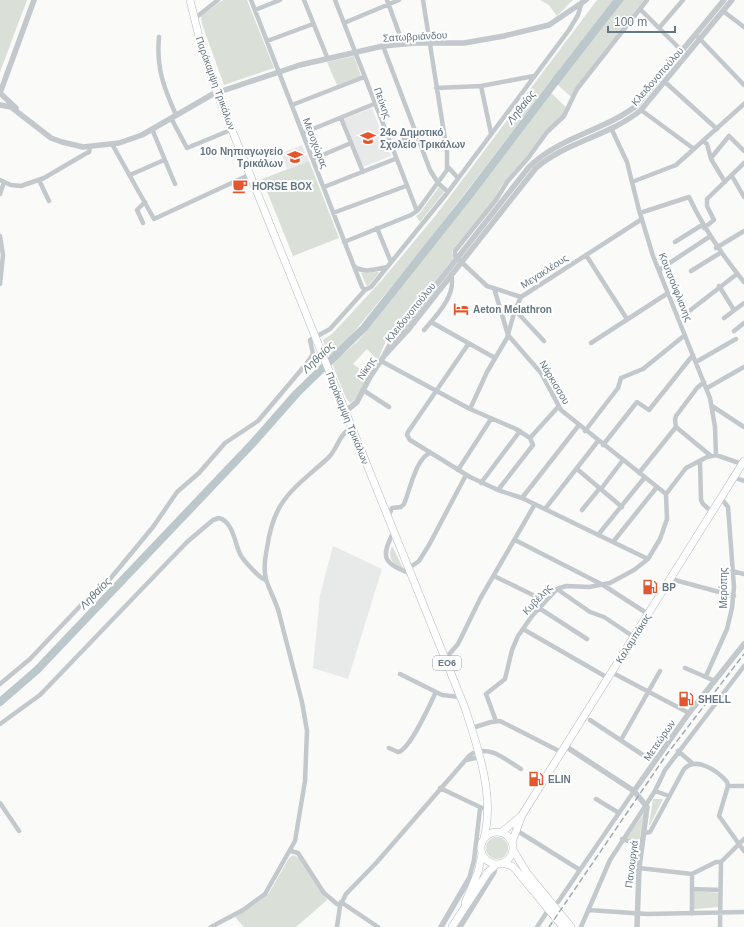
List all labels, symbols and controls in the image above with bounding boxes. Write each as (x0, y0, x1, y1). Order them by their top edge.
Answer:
scale bar (608, 8, 675, 34)
text: 100 m (614, 15, 647, 29)
street label: Σατωβριάνδου (382, 29, 448, 44)
street label: Παράκαμψη Τρικάλων (194, 35, 238, 131)
street label: Κλειδονοπούλου (629, 45, 686, 108)
street label: Πεύκης (372, 86, 393, 121)
water label: Ληθαίος (503, 87, 539, 128)
street label: Μεσοχώρας (301, 116, 330, 170)
place label: 24ο Δημοτικό Σχολείο Τρικάλων (380, 127, 466, 150)
school or university icon: 24ο Δημοτικό Σχολείο Τρικάλων (359, 129, 377, 147)
place label: 10ο Νηπιαγωγείο Τρικάλων (200, 146, 283, 169)
school or university icon: 10ο Νηπιαγωγείο Τρικάλων (286, 148, 304, 166)
cafe icon: HORSE BOX (231, 177, 249, 195)
place label: HORSE BOX (252, 181, 312, 192)
street label: Κουτσούφλιανης (657, 251, 694, 323)
street label: Μεγακλέους (519, 252, 570, 291)
street label: Κλειδονοπούλου (383, 280, 438, 344)
hotel icon: Aeton Melathron (452, 300, 470, 318)
place label: Aeton Melathron (473, 304, 552, 315)
water label: Ληθαίος (299, 338, 338, 376)
street label: Νίκης (355, 355, 378, 382)
street label: Νάρκισσου (537, 358, 572, 406)
street label: Παράκαμψη Τρικάλων (324, 370, 371, 466)
street label: Μερόπης (718, 567, 729, 609)
water label: Ληθαίος (76, 574, 114, 613)
fuel station icon: BP (641, 578, 659, 596)
street label: Κυβέλης (520, 582, 554, 617)
place label: BP (662, 582, 676, 593)
street label: Καλαμπάκας (614, 611, 653, 665)
road number: ΕΟ6 (433, 656, 461, 670)
fuel station icon: SHELL (677, 690, 695, 708)
place label: SHELL (698, 694, 731, 705)
street label: Μετεώρων (641, 718, 678, 763)
fuel station icon: ELIN (527, 770, 545, 788)
place label: ELIN (548, 774, 571, 785)
street label: Πανουργιά (623, 839, 640, 888)

